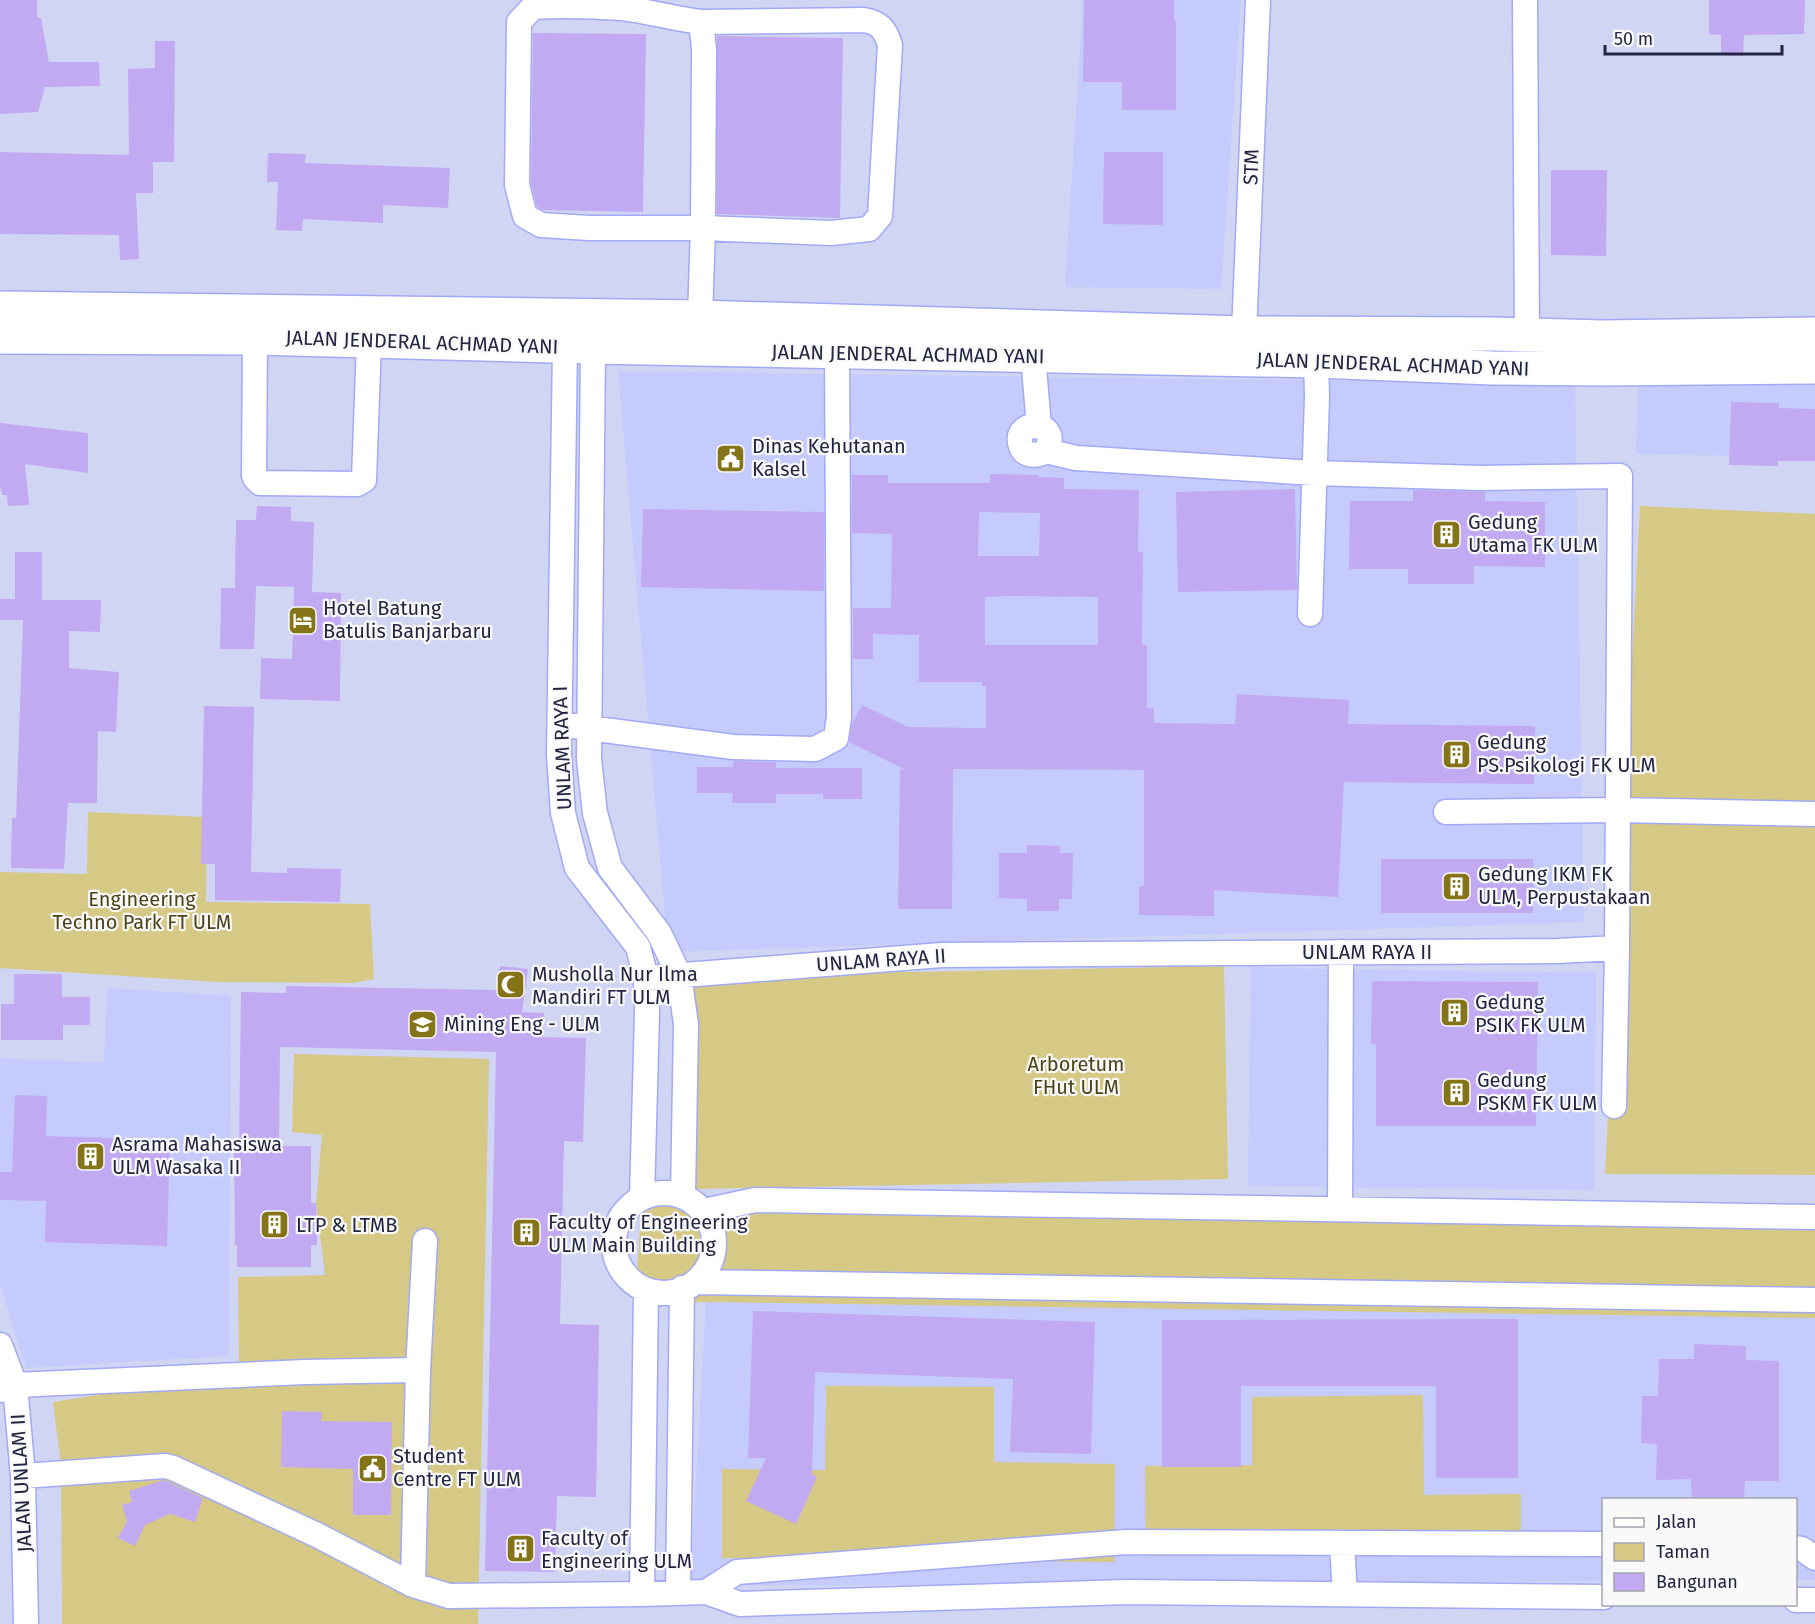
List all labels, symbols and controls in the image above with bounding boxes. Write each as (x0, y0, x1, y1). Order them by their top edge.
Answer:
scale bar (1605, 18, 1782, 56)
text: 50 m (1614, 28, 1653, 50)
street label: STM (1238, 149, 1264, 185)
street label: JALAN JENDERAL ACHMAD YANI (285, 325, 559, 359)
street label: JALAN JENDERAL ACHMAD YANI (771, 340, 1045, 368)
street label: JALAN JENDERAL ACHMAD YANI (1256, 347, 1530, 381)
place label: Dinas Kehutanan Kalsel (752, 434, 906, 481)
public building icon: Dinas Kehutanan Kalsel (715, 442, 747, 474)
place label: Gedung Utama FK ULM (1468, 510, 1598, 557)
building icon: Gedung Utama FK ULM (1431, 518, 1463, 550)
place label: Hotel Batung Batulis Banjarbaru (323, 596, 492, 643)
hotel icon: Hotel Batung Batulis Banjarbaru (286, 604, 318, 636)
street label: UNLAM RAYA I (548, 685, 576, 811)
place label: Gedung PS.Psikologi FK ULM (1477, 730, 1656, 777)
building icon: Gedung PS.Psikologi FK ULM (1440, 738, 1472, 770)
place label: Gedung IKM FK ULM, Perpustakaan (1478, 862, 1650, 909)
building icon: Gedung IKM FK ULM, Perpustakaan (1441, 870, 1473, 902)
park label: Engineering Techno Park FT ULM (53, 887, 231, 934)
street label: UNLAM RAYA II (1302, 940, 1432, 964)
street label: UNLAM RAYA II (815, 943, 947, 977)
place label: Musholla Nur Ilma Mandiri FT ULM (532, 962, 698, 1009)
mosque icon: Musholla Nur Ilma Mandiri FT ULM (495, 969, 527, 1001)
place label: Gedung PSIK FK ULM (1475, 990, 1586, 1037)
building icon: Gedung PSIK FK ULM (1438, 997, 1470, 1029)
school or university icon: Mining Eng - ULM (407, 1008, 439, 1040)
place label: Mining Eng - ULM (444, 1012, 600, 1036)
park label: Arboretum FHut ULM (1028, 1052, 1124, 1099)
place label: Gedung PSKM FK ULM (1477, 1068, 1597, 1115)
building icon: Gedung PSKM FK ULM (1440, 1076, 1472, 1108)
place label: Asrama Mahasiswa ULM Wasaka II (112, 1132, 282, 1179)
building icon: Asrama Mahasiswa ULM Wasaka II (75, 1140, 107, 1172)
building icon: LTP & LTMB (259, 1209, 291, 1241)
place label: Faculty of Engineering ULM Main Building (548, 1210, 748, 1257)
place label: LTP & LTMB (296, 1213, 397, 1237)
building icon: Faculty of Engineering ULM Main Building (511, 1217, 543, 1249)
street label: JALAN UNLAM II (5, 1413, 37, 1553)
place label: Student Centre FT ULM (393, 1444, 521, 1491)
public building icon: Student Centre FT ULM (356, 1452, 388, 1484)
legend (1602, 1498, 1797, 1606)
text: Jalan (1656, 1511, 1697, 1533)
place label: Faculty of Engineering ULM (541, 1526, 692, 1573)
building icon: Faculty of Engineering ULM (504, 1533, 536, 1565)
text: Taman (1656, 1541, 1710, 1563)
text: Bangunan (1656, 1571, 1738, 1593)

